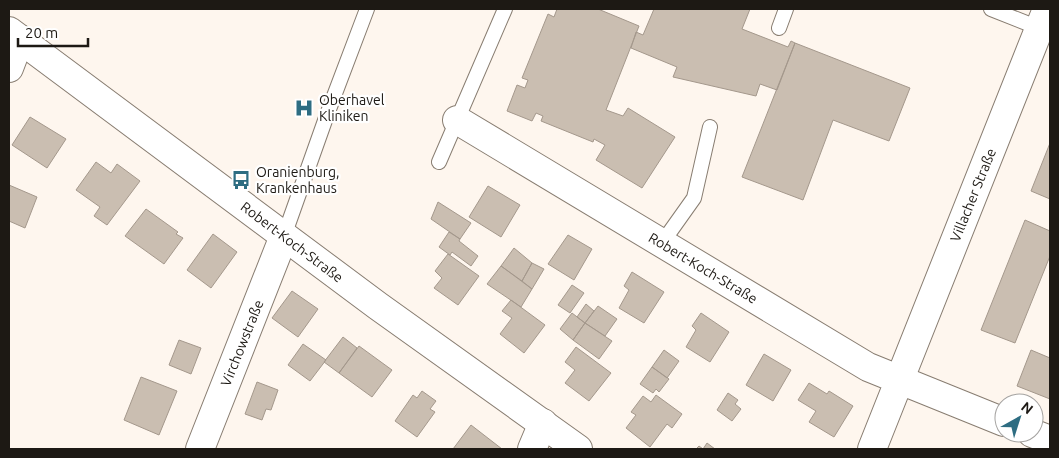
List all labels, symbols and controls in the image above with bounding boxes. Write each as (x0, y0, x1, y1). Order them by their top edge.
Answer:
scale bar (18, 15, 88, 47)
text: 20 m (25, 24, 58, 41)
place label: Oberhavel Kliniken (319, 92, 385, 124)
hospital icon: Oberhavel Kliniken (293, 97, 315, 119)
street label: Villacher Straße (947, 146, 999, 244)
place label: Oranienburg, Krankenhaus (256, 164, 339, 196)
bus stop icon: Oranienburg, Krankenhaus (230, 169, 252, 191)
street label: Robert-Koch-Straße (238, 198, 346, 286)
street label: Robert-Koch-Straße (646, 229, 760, 307)
street label: Virchowstraße (217, 297, 267, 389)
north arrow (994, 393, 1044, 443)
text: N (1018, 398, 1036, 417)

